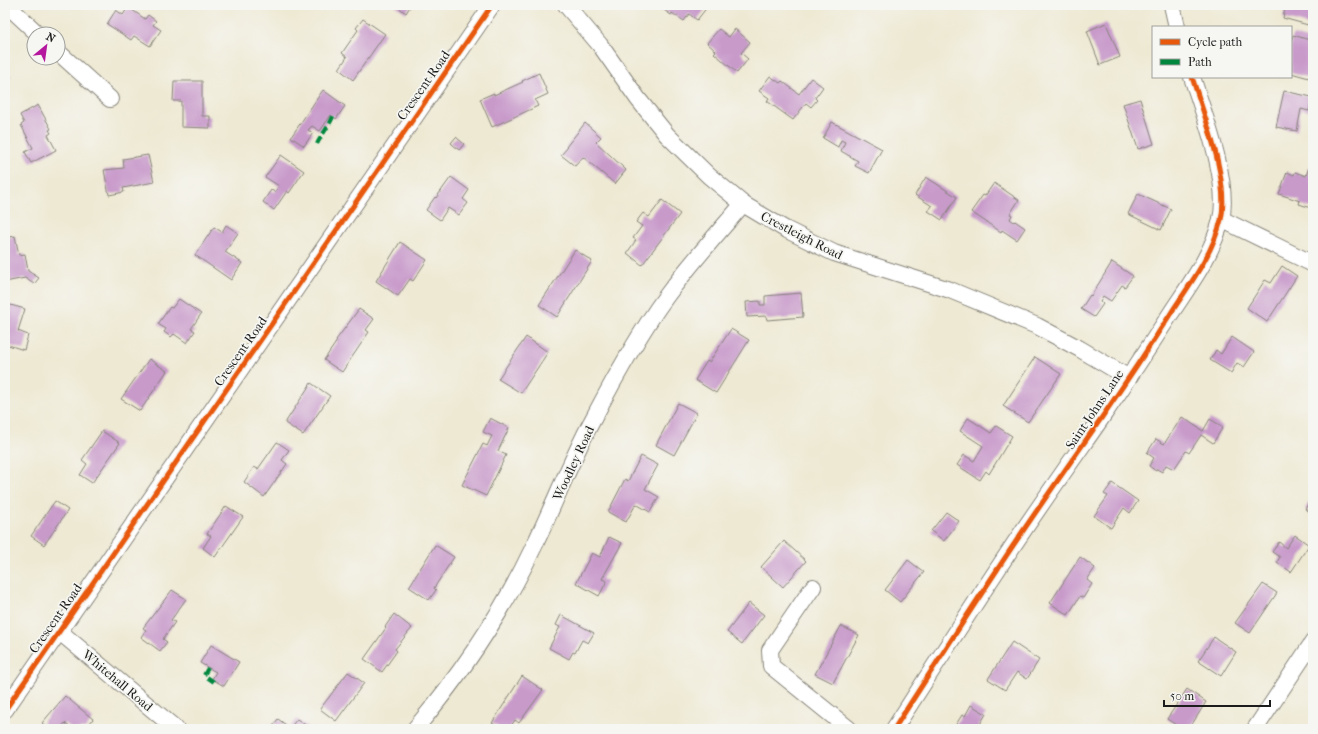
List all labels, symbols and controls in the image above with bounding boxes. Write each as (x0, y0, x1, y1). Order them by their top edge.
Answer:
north arrow (26, 26, 66, 66)
legend (1152, 26, 1292, 78)
text: N (44, 30, 58, 46)
text: Cycle path (1188, 35, 1243, 49)
street label: Crescent Road (394, 47, 453, 123)
text: Path (1188, 55, 1212, 69)
street label: Crestleigh Road (758, 208, 846, 263)
street label: Crescent Road (211, 313, 270, 389)
street label: Saint Johns Lane (1062, 366, 1127, 452)
street label: Woodley Road (549, 423, 598, 504)
street label: Crescent Road (26, 580, 85, 656)
street label: Whitehall Road (79, 646, 157, 715)
scale bar (1164, 682, 1270, 708)
text: 50 m (1170, 689, 1194, 703)

